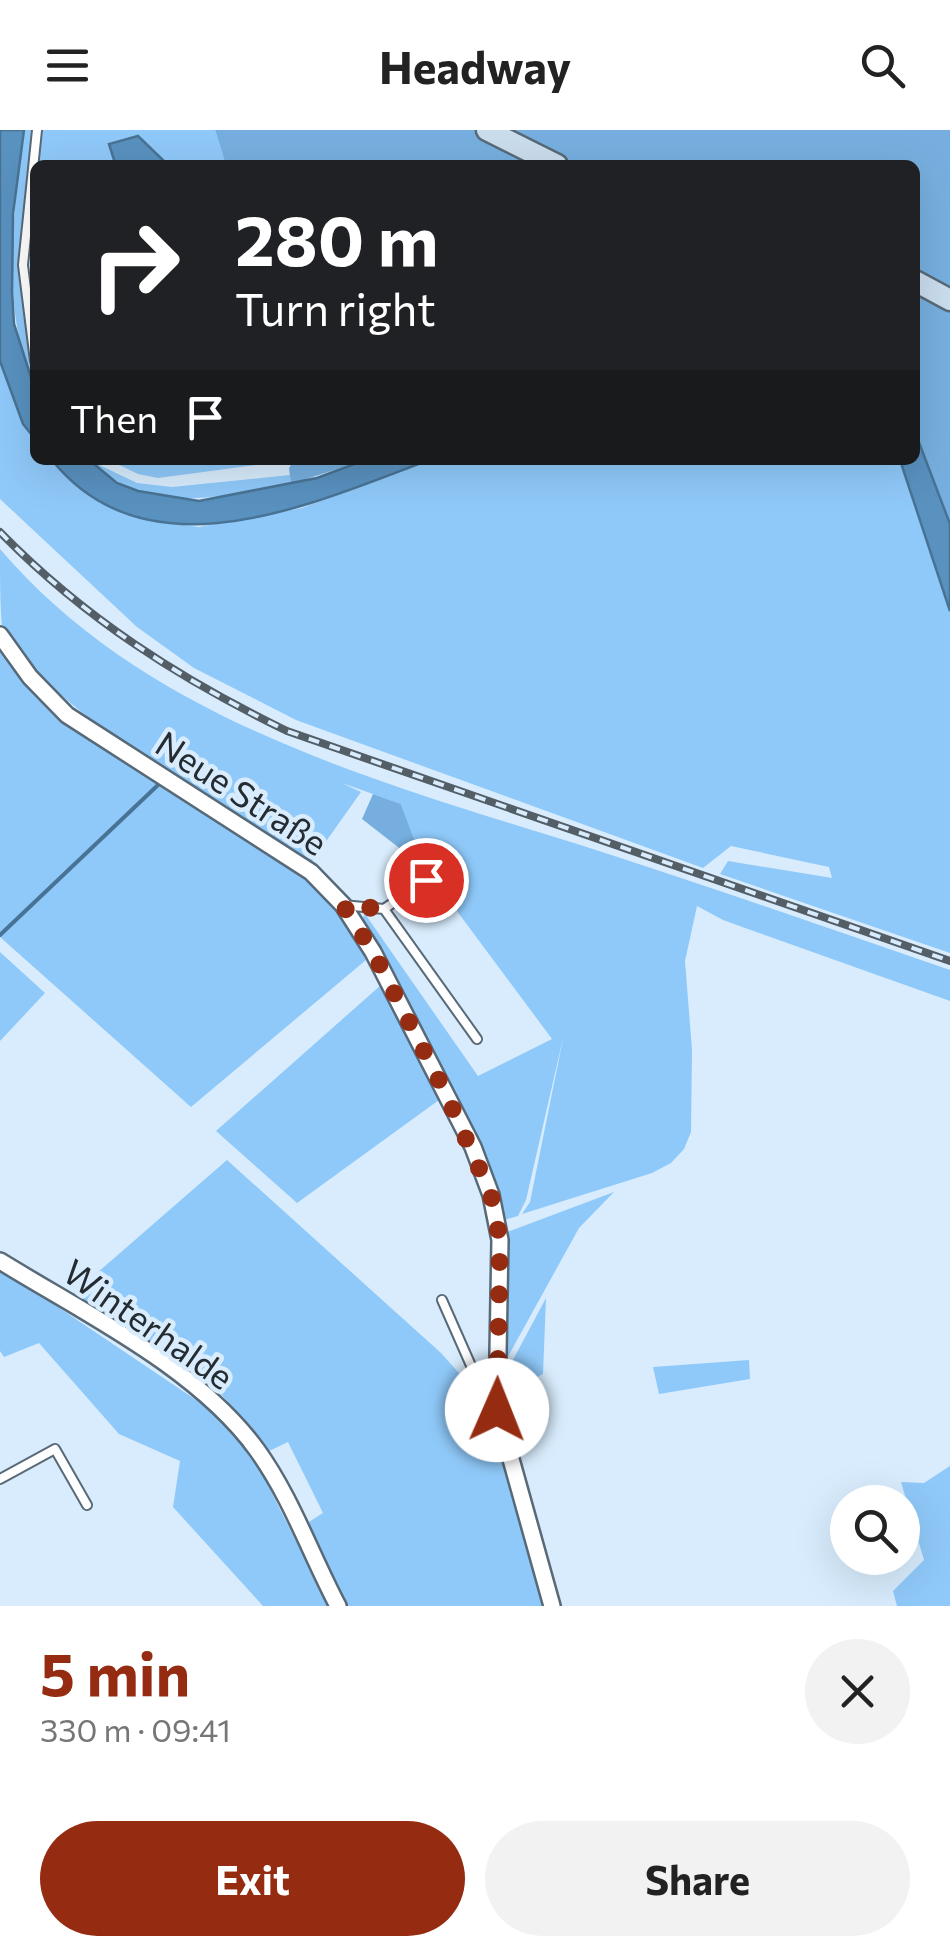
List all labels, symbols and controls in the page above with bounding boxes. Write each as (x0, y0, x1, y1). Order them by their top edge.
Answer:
icon: menu (40, 38, 95, 93)
text: Headway (379, 38, 571, 93)
icon: search (855, 38, 910, 93)
text: 280 m (235, 195, 439, 280)
icon: right (70, 200, 200, 330)
text: Turn right (235, 280, 436, 335)
icon: arrive (178, 390, 233, 445)
text: Then (70, 394, 158, 441)
street label: Neue Straße (149, 721, 336, 863)
pin (384, 838, 469, 923)
icon: arrive (399, 853, 454, 908)
street label: Winterhalde (56, 1249, 243, 1397)
position arrow (445, 1358, 549, 1462)
map controls (830, 1485, 920, 1575)
button: search (830, 1485, 920, 1575)
text: 5 min (40, 1635, 190, 1708)
button: close (805, 1639, 910, 1744)
text: 330 m · 09:41 (40, 1709, 231, 1749)
button: Exit (40, 1821, 465, 1936)
button: Share (485, 1821, 910, 1936)

